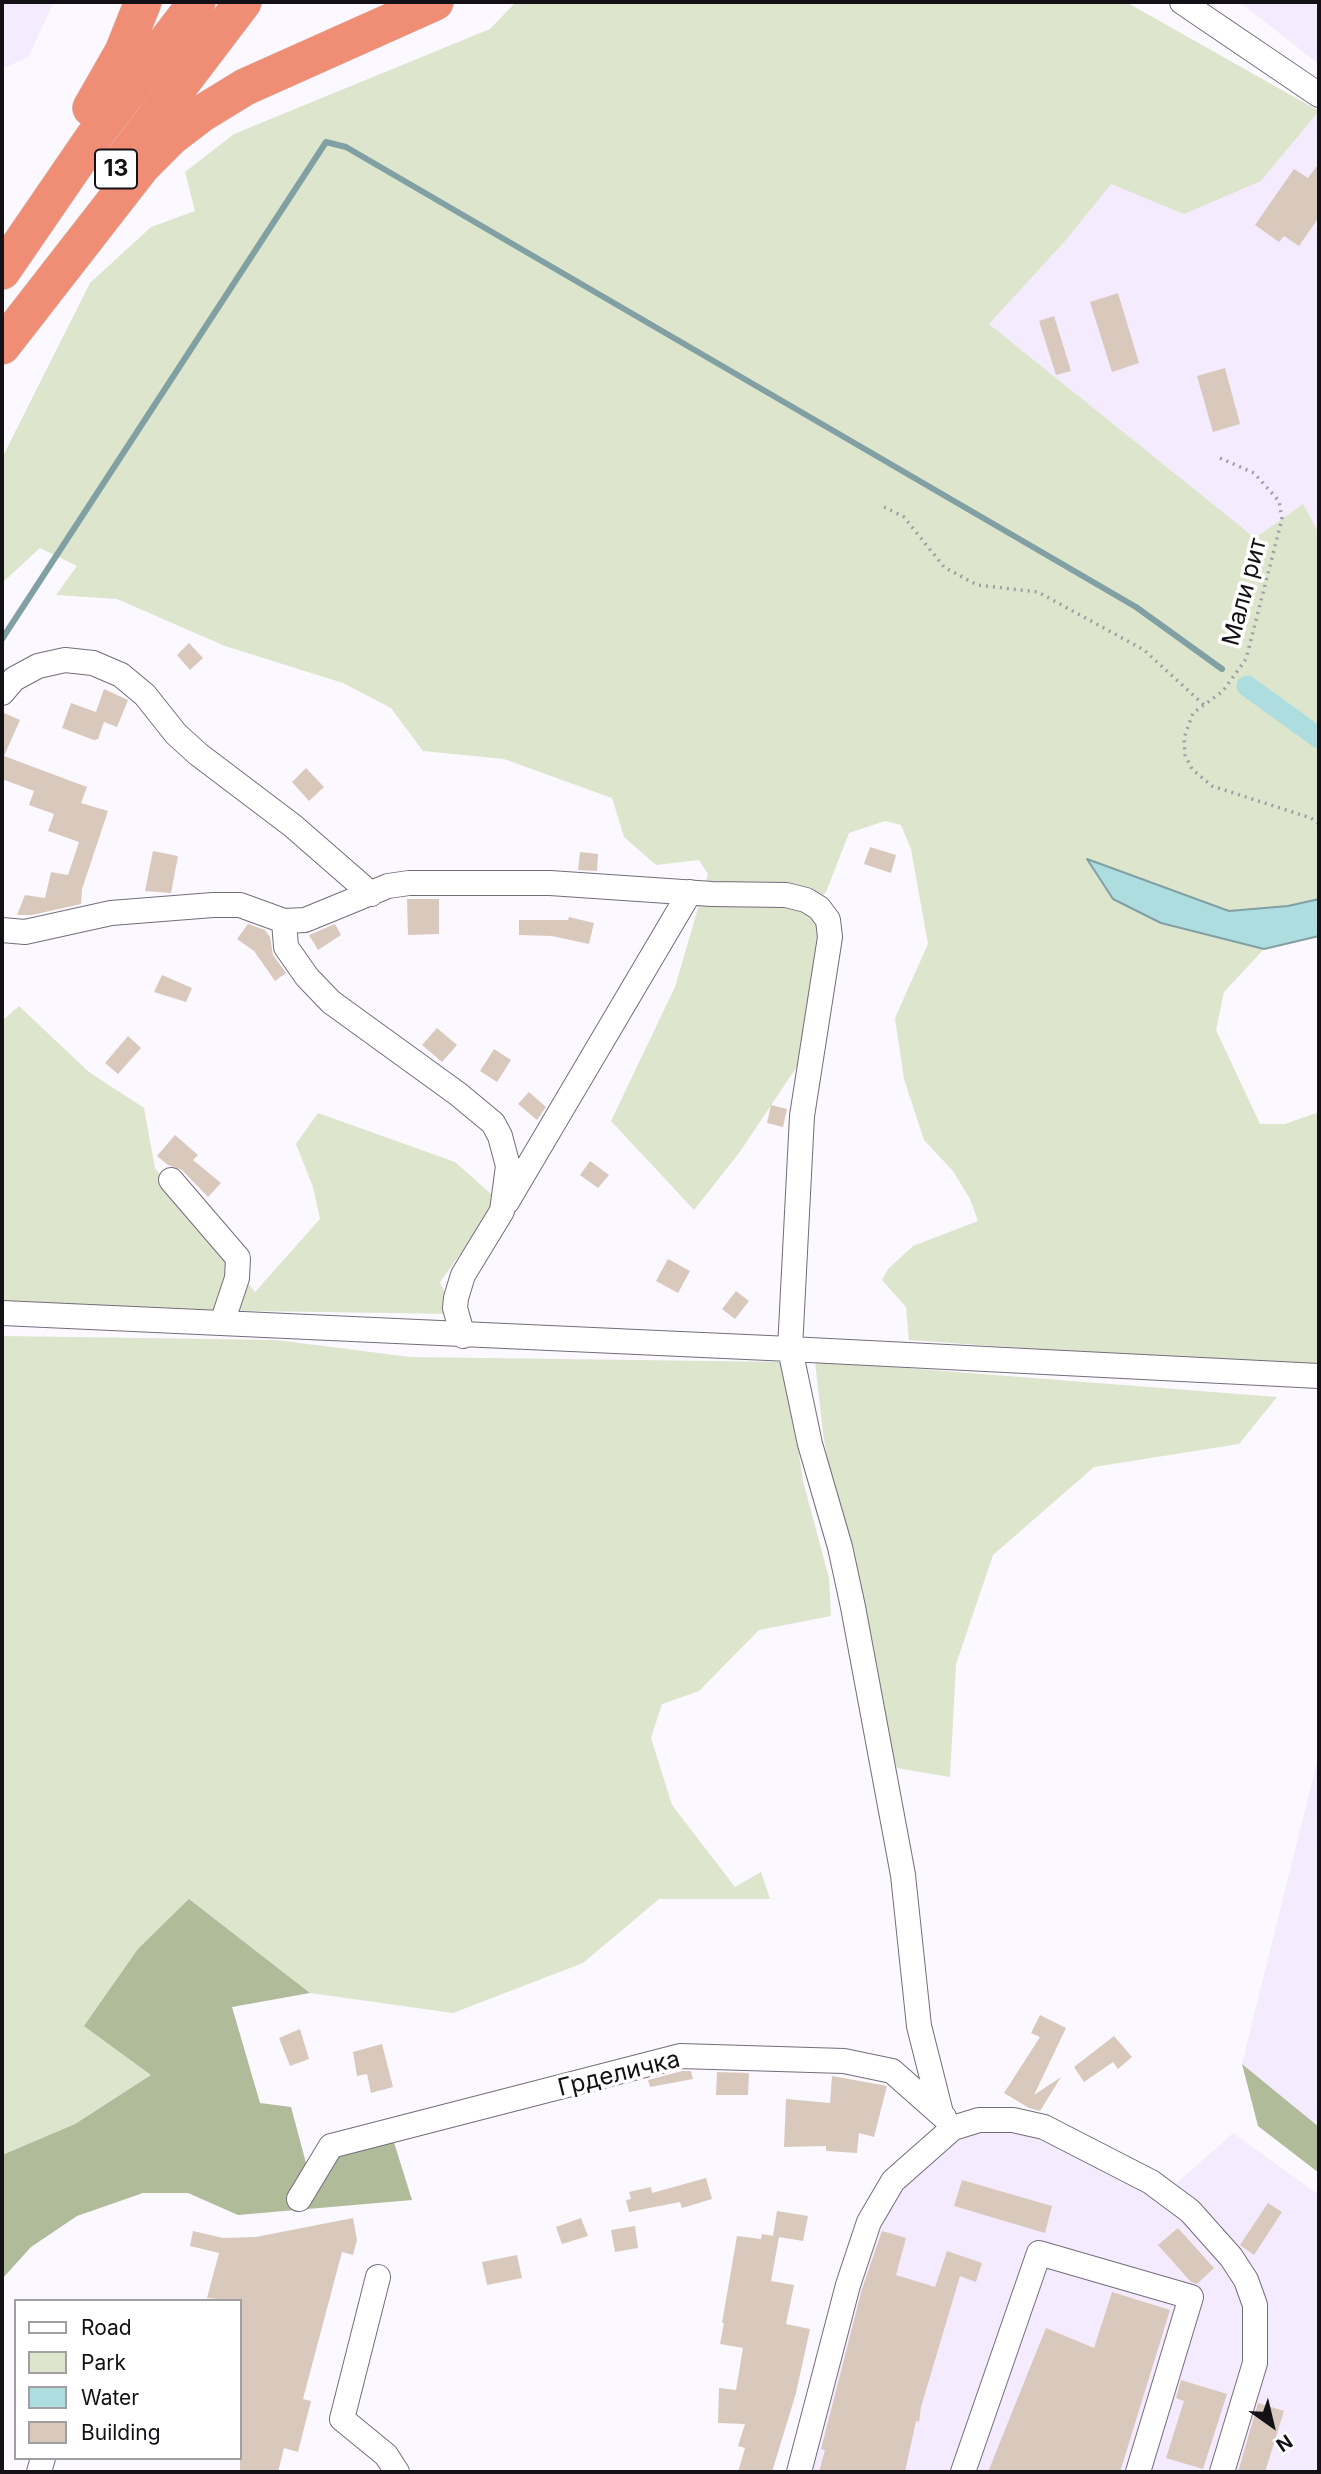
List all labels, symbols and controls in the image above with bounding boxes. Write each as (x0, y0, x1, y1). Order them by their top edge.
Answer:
road number: 13 (95, 150, 137, 188)
street label: Мали рит (1217, 535, 1273, 649)
street label: Грделичка (555, 2045, 683, 2103)
legend (14, 2299, 242, 2460)
text: Road (81, 2315, 132, 2340)
text: Park (81, 2350, 126, 2375)
text: Water (81, 2385, 139, 2410)
north arrow (1237, 2390, 1307, 2460)
text: Building (81, 2420, 161, 2445)
text: N (1272, 2429, 1296, 2456)

